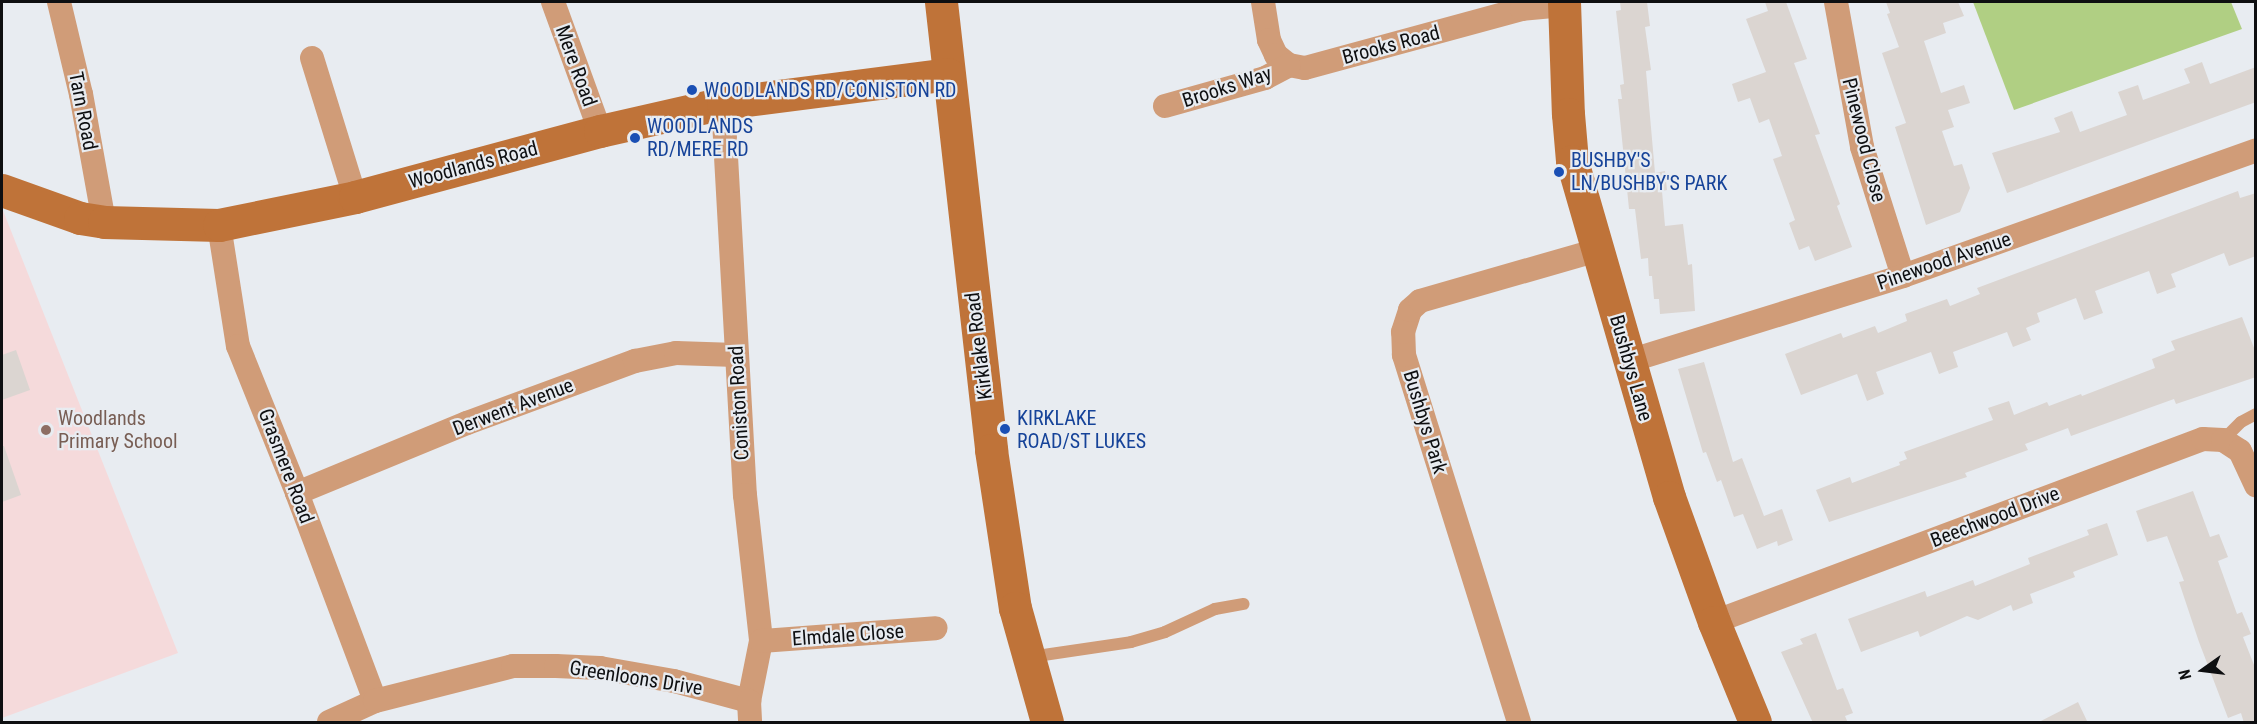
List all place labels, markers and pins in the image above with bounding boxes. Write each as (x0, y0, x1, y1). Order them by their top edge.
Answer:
place label: WOODLANDS RD/CONISTON RD (704, 78, 956, 102)
marker: WOODLANDS RD/CONISTON RD (685, 83, 699, 97)
place label: WOODLANDS RD/MERE RD (647, 114, 753, 161)
marker: WOODLANDS RD/MERE RD (628, 131, 642, 145)
place label: BUSHBY'S LN/BUSHBY'S PARK (1571, 148, 1727, 195)
marker: BUSHBY'S LN/BUSHBY'S PARK (1552, 165, 1566, 179)
place label: Woodlands Primary School (58, 406, 178, 453)
place label: KIRKLAKE ROAD/ST LUKES (1017, 406, 1147, 453)
marker: KIRKLAKE ROAD/ST LUKES (998, 422, 1012, 436)
marker: Woodlands Primary School (39, 423, 53, 437)

